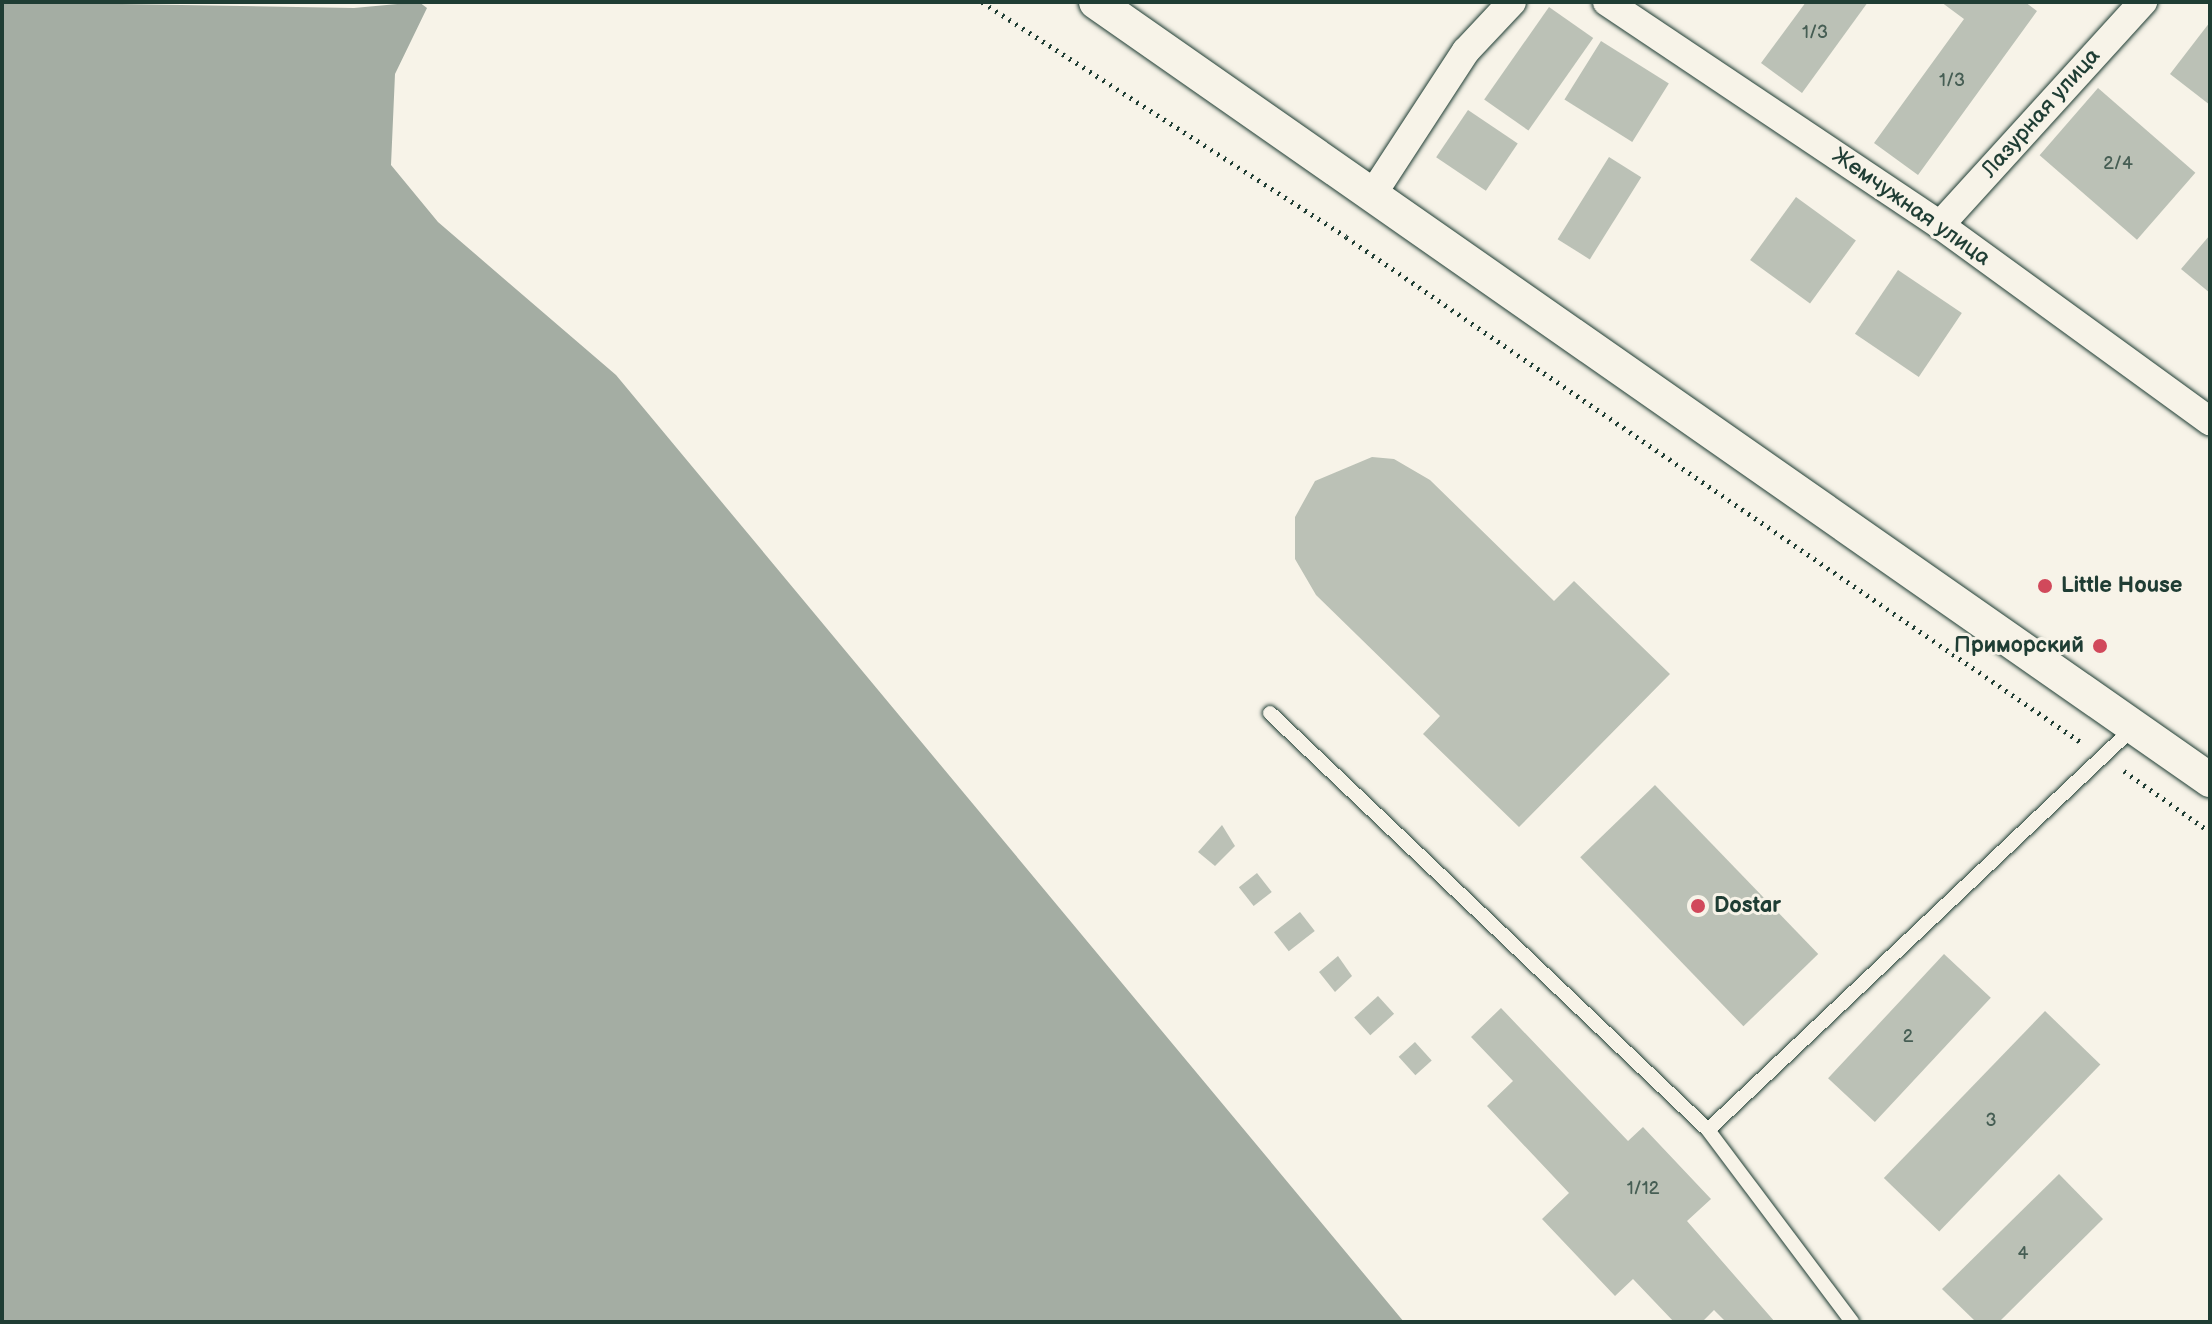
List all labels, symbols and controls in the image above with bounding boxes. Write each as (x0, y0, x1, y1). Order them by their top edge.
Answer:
house number: 1/3 (1802, 22, 1828, 44)
street label: Лазурная улица (1976, 43, 2106, 183)
house number: 1/3 (1939, 70, 1965, 92)
street label: Жемчужная улица (1827, 142, 1995, 272)
house number: 2/4 (2103, 153, 2133, 175)
place label: Little House (2061, 573, 2183, 599)
marker: Little House (2036, 577, 2054, 595)
place label: Приморский (1954, 633, 2084, 659)
marker: Приморский (2091, 637, 2109, 655)
place label: Dostar (1714, 893, 1781, 919)
marker: Dostar (1689, 897, 1707, 915)
house number: 2 (1903, 1026, 1913, 1048)
house number: 3 (1985, 1110, 1997, 1132)
house number: 1/12 (1627, 1178, 1659, 1200)
house number: 4 (2018, 1243, 2028, 1265)

